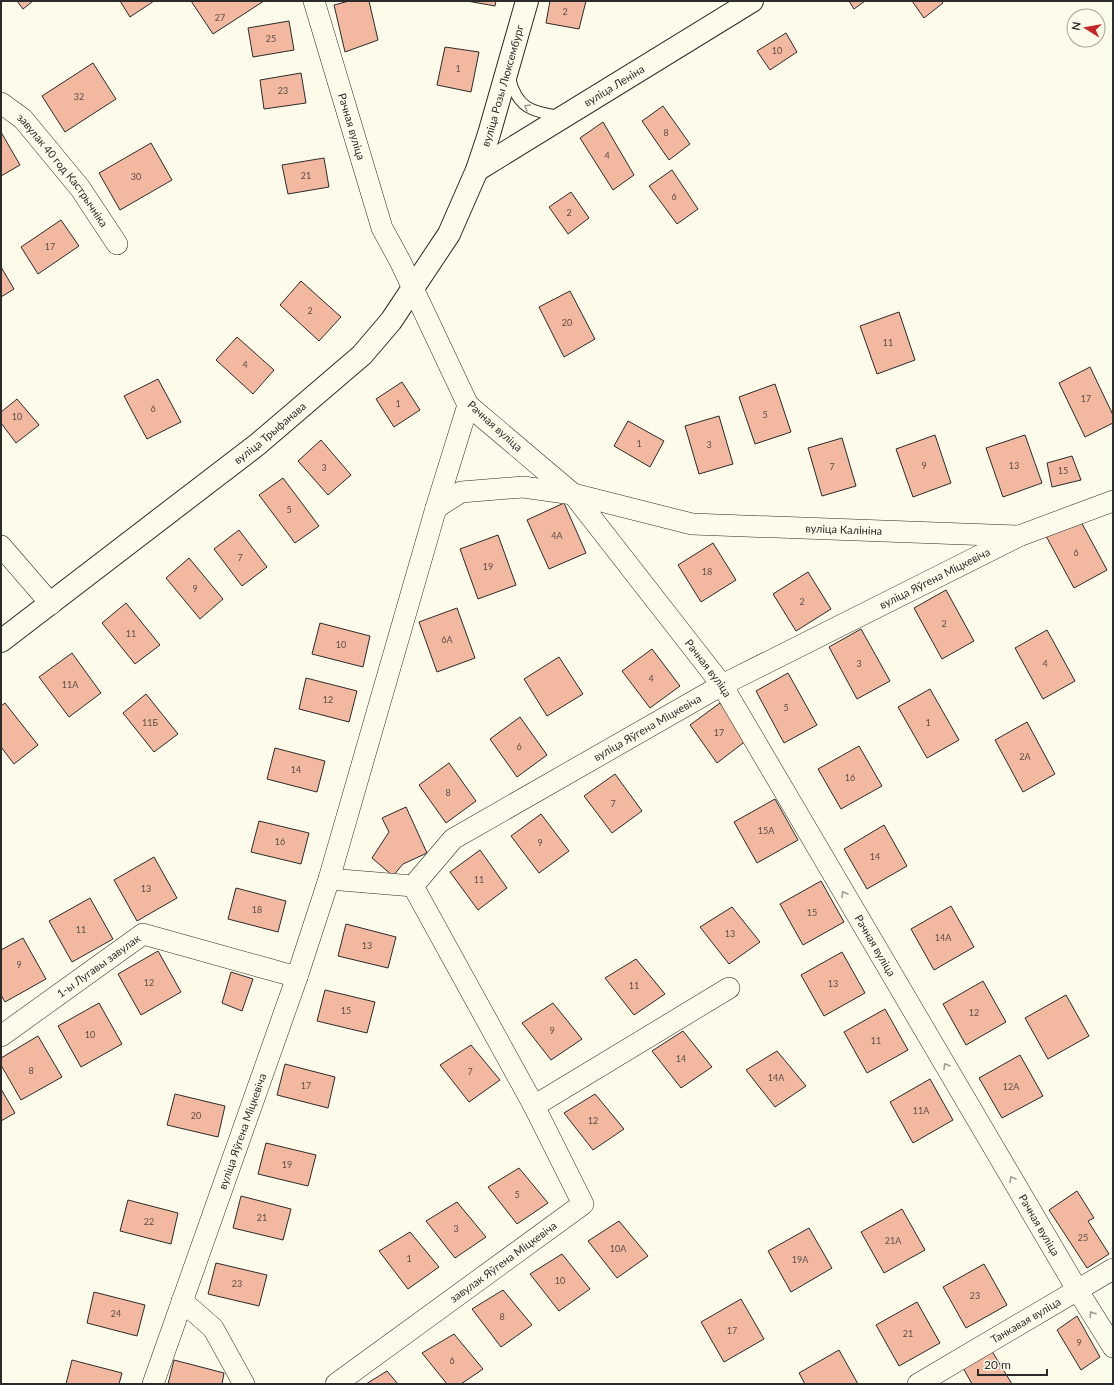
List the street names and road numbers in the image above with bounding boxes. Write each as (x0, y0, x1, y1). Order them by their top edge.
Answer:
street label: вуліца Розы Люксембург (478, 23, 526, 148)
street label: вуліца Леніна (581, 62, 647, 109)
street label: Рачная вуліца (336, 91, 368, 161)
street label: завулак 40 год Кастрычніка (15, 110, 111, 229)
street label: Рачная вуліца (465, 398, 525, 454)
street label: вуліца Трыфанава (231, 399, 308, 466)
street label: вуліца Калініна (805, 521, 882, 537)
street label: вуліца Яўгена Міцкевіча (877, 545, 992, 611)
street label: Рачная вуліца (683, 636, 735, 699)
street label: вуліца Яўгена Міцкевіча (591, 691, 703, 763)
street label: Рачная вуліца (852, 912, 899, 979)
street label: 1-ы Лугавы завулак (54, 931, 143, 1000)
street label: вуліца Яўгена Міцкевіча (215, 1072, 268, 1191)
street label: Рачная вуліца (1017, 1192, 1063, 1258)
street label: завулак Яўгена Міцкевіча (447, 1218, 559, 1305)
street label: Танкавая вуліца (988, 1294, 1063, 1346)

